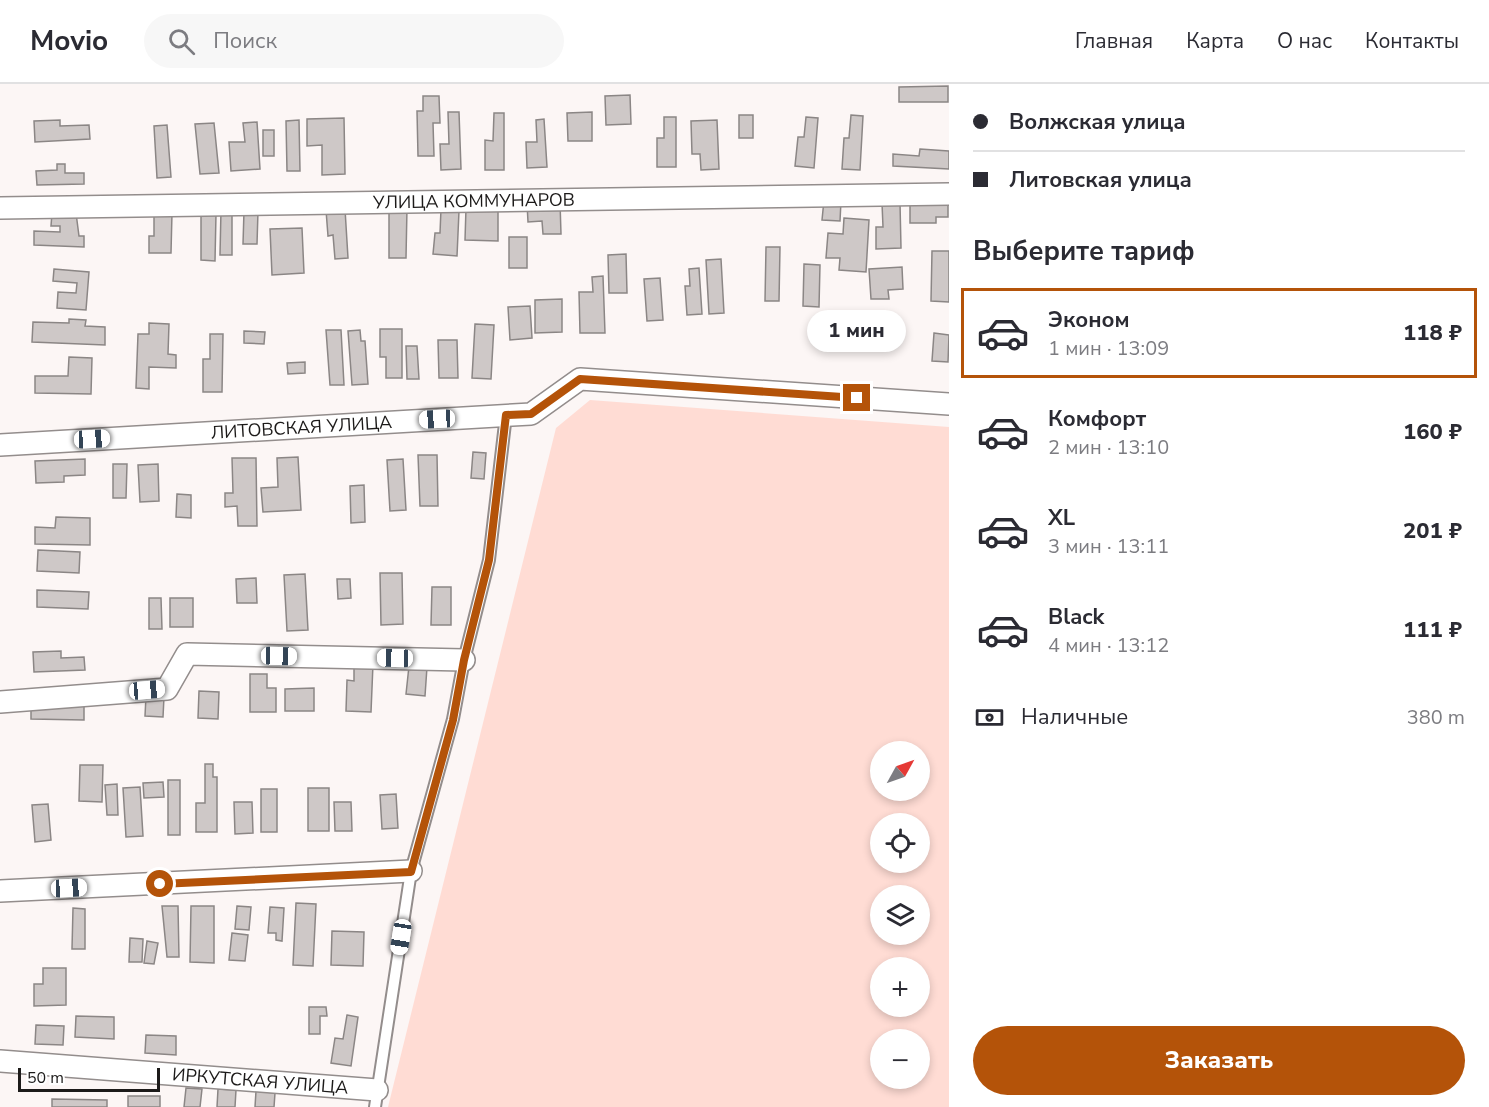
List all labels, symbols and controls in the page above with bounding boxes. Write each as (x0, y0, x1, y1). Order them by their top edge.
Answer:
search box (144, 14, 564, 68)
text: Movio (30, 22, 108, 60)
icon: search (165, 25, 198, 58)
text: Поиск (213, 26, 277, 56)
text: Главная (1075, 27, 1153, 55)
text: Карта (1186, 27, 1244, 55)
text: О нас (1277, 27, 1332, 55)
text: Контакты (1365, 27, 1459, 55)
text: Волжская улица (1009, 107, 1186, 137)
text: Литовская улица (1009, 165, 1192, 195)
street label: УЛИЦА КОММУНАРОВ (372, 188, 575, 215)
text: Выберите тариф (973, 233, 1195, 270)
text: Эконом (1048, 305, 1130, 335)
icon: car (976, 306, 1030, 360)
callout: 1 мин (808, 311, 906, 353)
text: 1 мин (828, 317, 885, 344)
text: 118 ₽ (1403, 318, 1462, 348)
text: 1 мин · 13:09 (1048, 335, 1169, 362)
route end (843, 384, 870, 411)
text: Комфорт (1048, 404, 1146, 434)
icon: car (976, 405, 1030, 459)
car (419, 409, 455, 429)
street label: ЛИТОВСКАЯ УЛИЦА (210, 410, 393, 445)
text: 160 ₽ (1403, 417, 1462, 447)
car (74, 429, 110, 449)
text: 2 мин · 13:10 (1048, 434, 1169, 461)
text: XL (1048, 503, 1075, 533)
icon: car (976, 504, 1030, 558)
text: 201 ₽ (1403, 516, 1462, 546)
text: 3 мин · 13:11 (1048, 533, 1169, 560)
text: Black (1048, 602, 1104, 632)
icon: car (976, 603, 1030, 657)
text: 111 ₽ (1403, 615, 1462, 645)
text: 4 мин · 13:12 (1048, 632, 1169, 659)
car (261, 647, 297, 665)
car (377, 649, 413, 667)
car (128, 679, 166, 701)
icon: cash (973, 701, 1006, 734)
text: Наличные (1021, 702, 1128, 732)
text: 380 m (1407, 704, 1465, 731)
north arrow (870, 741, 930, 801)
map controls (870, 741, 930, 1089)
button: locate (870, 813, 930, 873)
route start (146, 870, 173, 897)
car (51, 878, 87, 898)
button: layers (870, 885, 930, 945)
car (389, 918, 413, 956)
button: + (870, 957, 930, 1017)
button: Заказать (973, 1026, 1465, 1095)
button: − (870, 1029, 930, 1089)
street label: ИРКУТСКАЯ УЛИЦА (171, 1062, 349, 1100)
scale bar (18, 1065, 160, 1092)
text: 50 m (27, 1067, 64, 1089)

